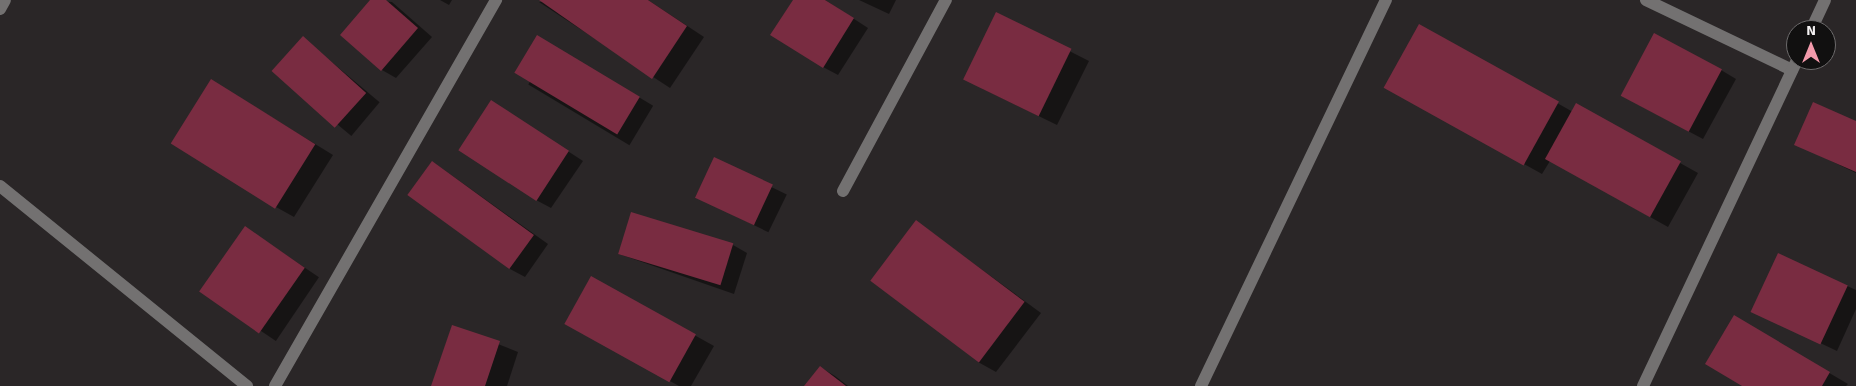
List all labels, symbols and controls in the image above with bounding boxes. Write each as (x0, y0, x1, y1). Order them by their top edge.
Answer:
north arrow (1786, 20, 1836, 70)
text: N (1806, 22, 1816, 39)

